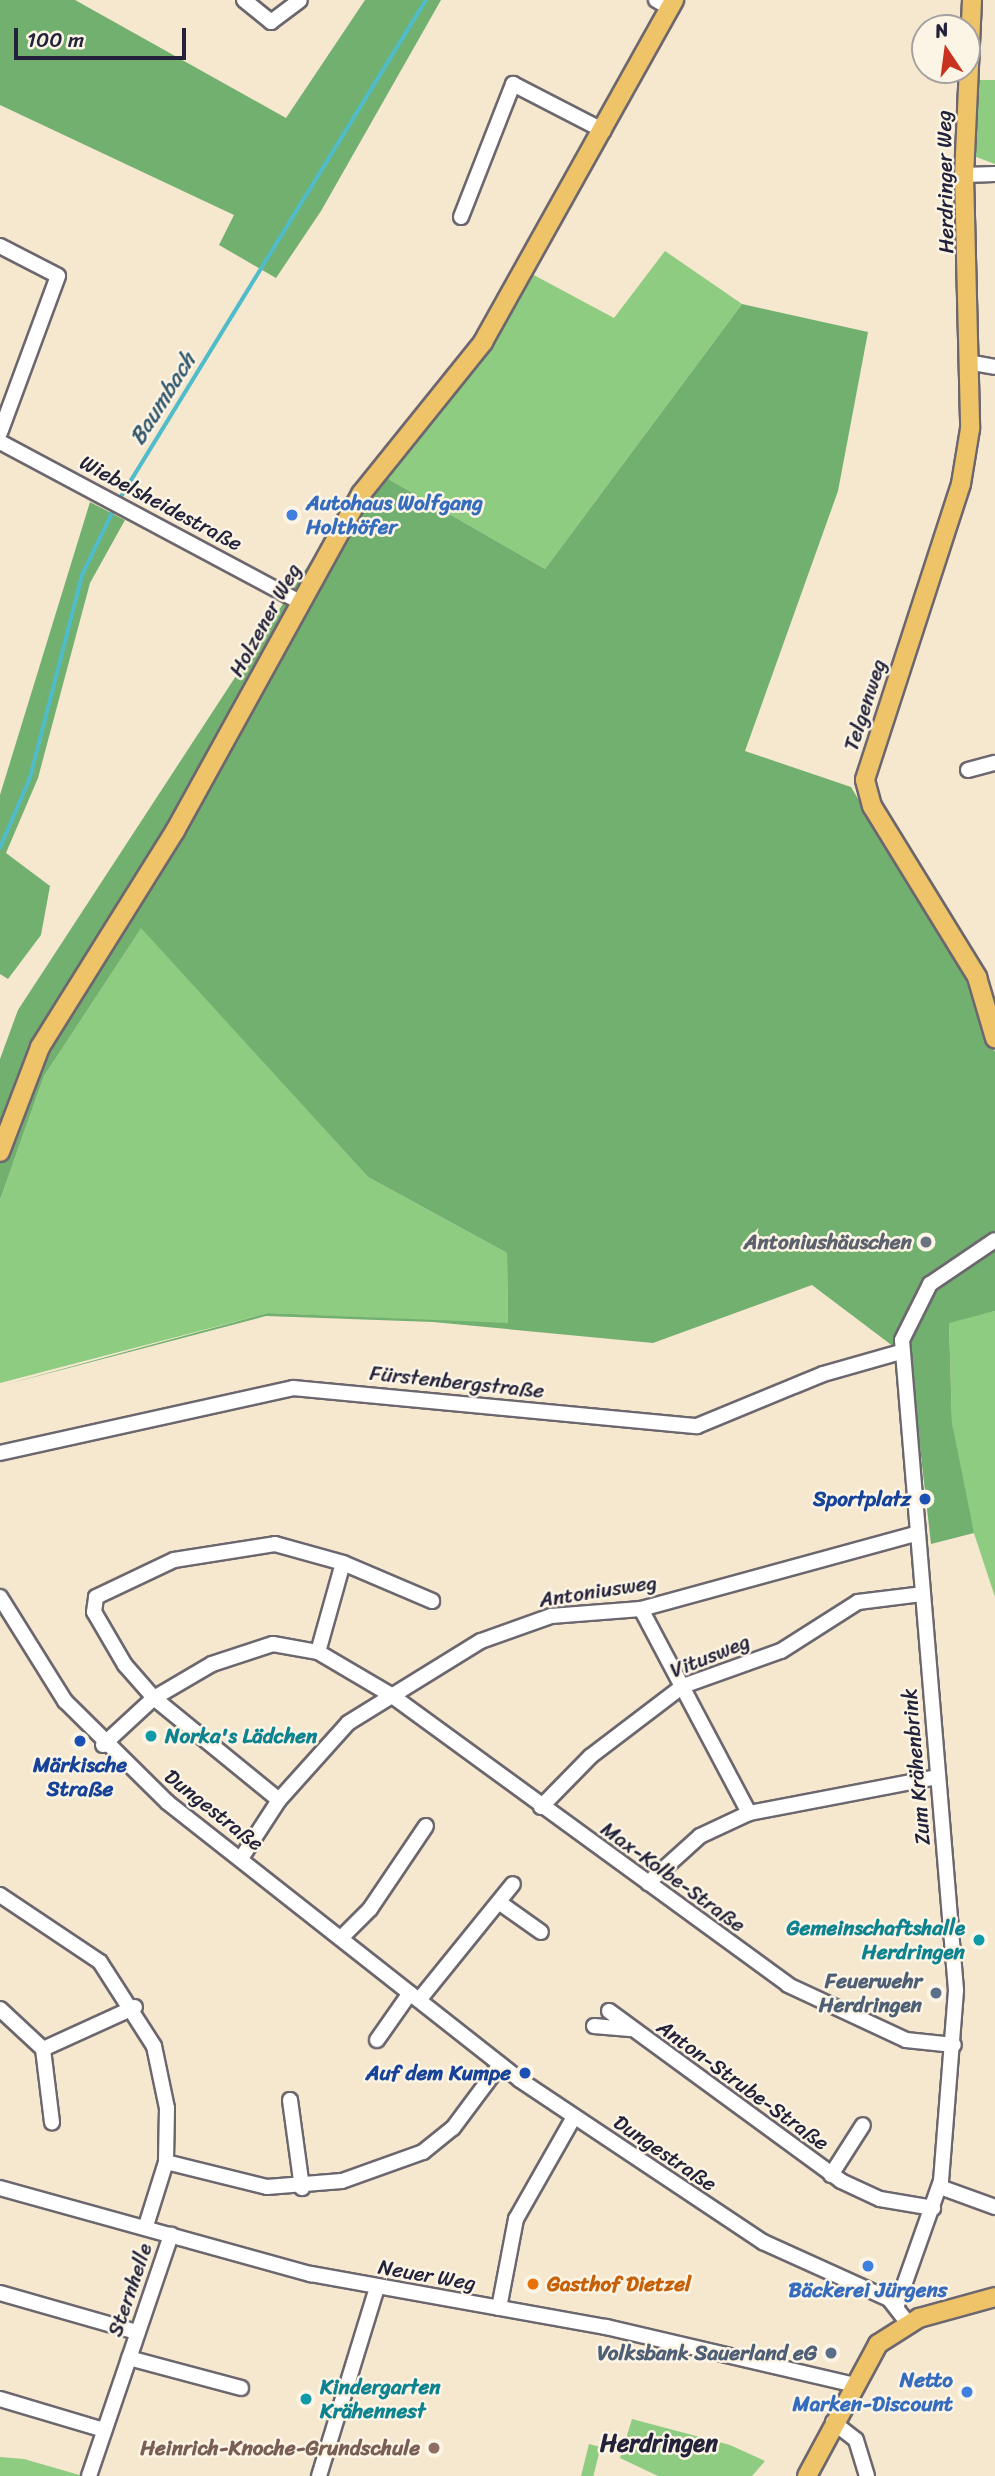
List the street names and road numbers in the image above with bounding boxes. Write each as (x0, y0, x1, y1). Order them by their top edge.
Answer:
street label: Herdringer Weg (931, 110, 959, 254)
street label: Wiebelsheidestraße (76, 450, 246, 556)
street label: Holzener Weg (224, 559, 306, 681)
street label: Telgenweg (838, 656, 892, 754)
street label: Fürstenbergstraße (368, 1360, 546, 1404)
street label: Antoniusweg (537, 1569, 659, 1613)
street label: Vitusweg (667, 1629, 753, 1683)
street label: Zum Krähenbrink (897, 1687, 935, 1847)
street label: Dungestraße (159, 1764, 269, 1856)
street label: Max-Kolbe-Straße (596, 1816, 750, 1938)
street label: Anton-Strube-Straße (652, 2014, 834, 2156)
street label: Dungestraße (609, 2109, 721, 2197)
street label: Sternhelle (102, 2240, 158, 2340)
street label: Neuer Weg (376, 2254, 478, 2296)

